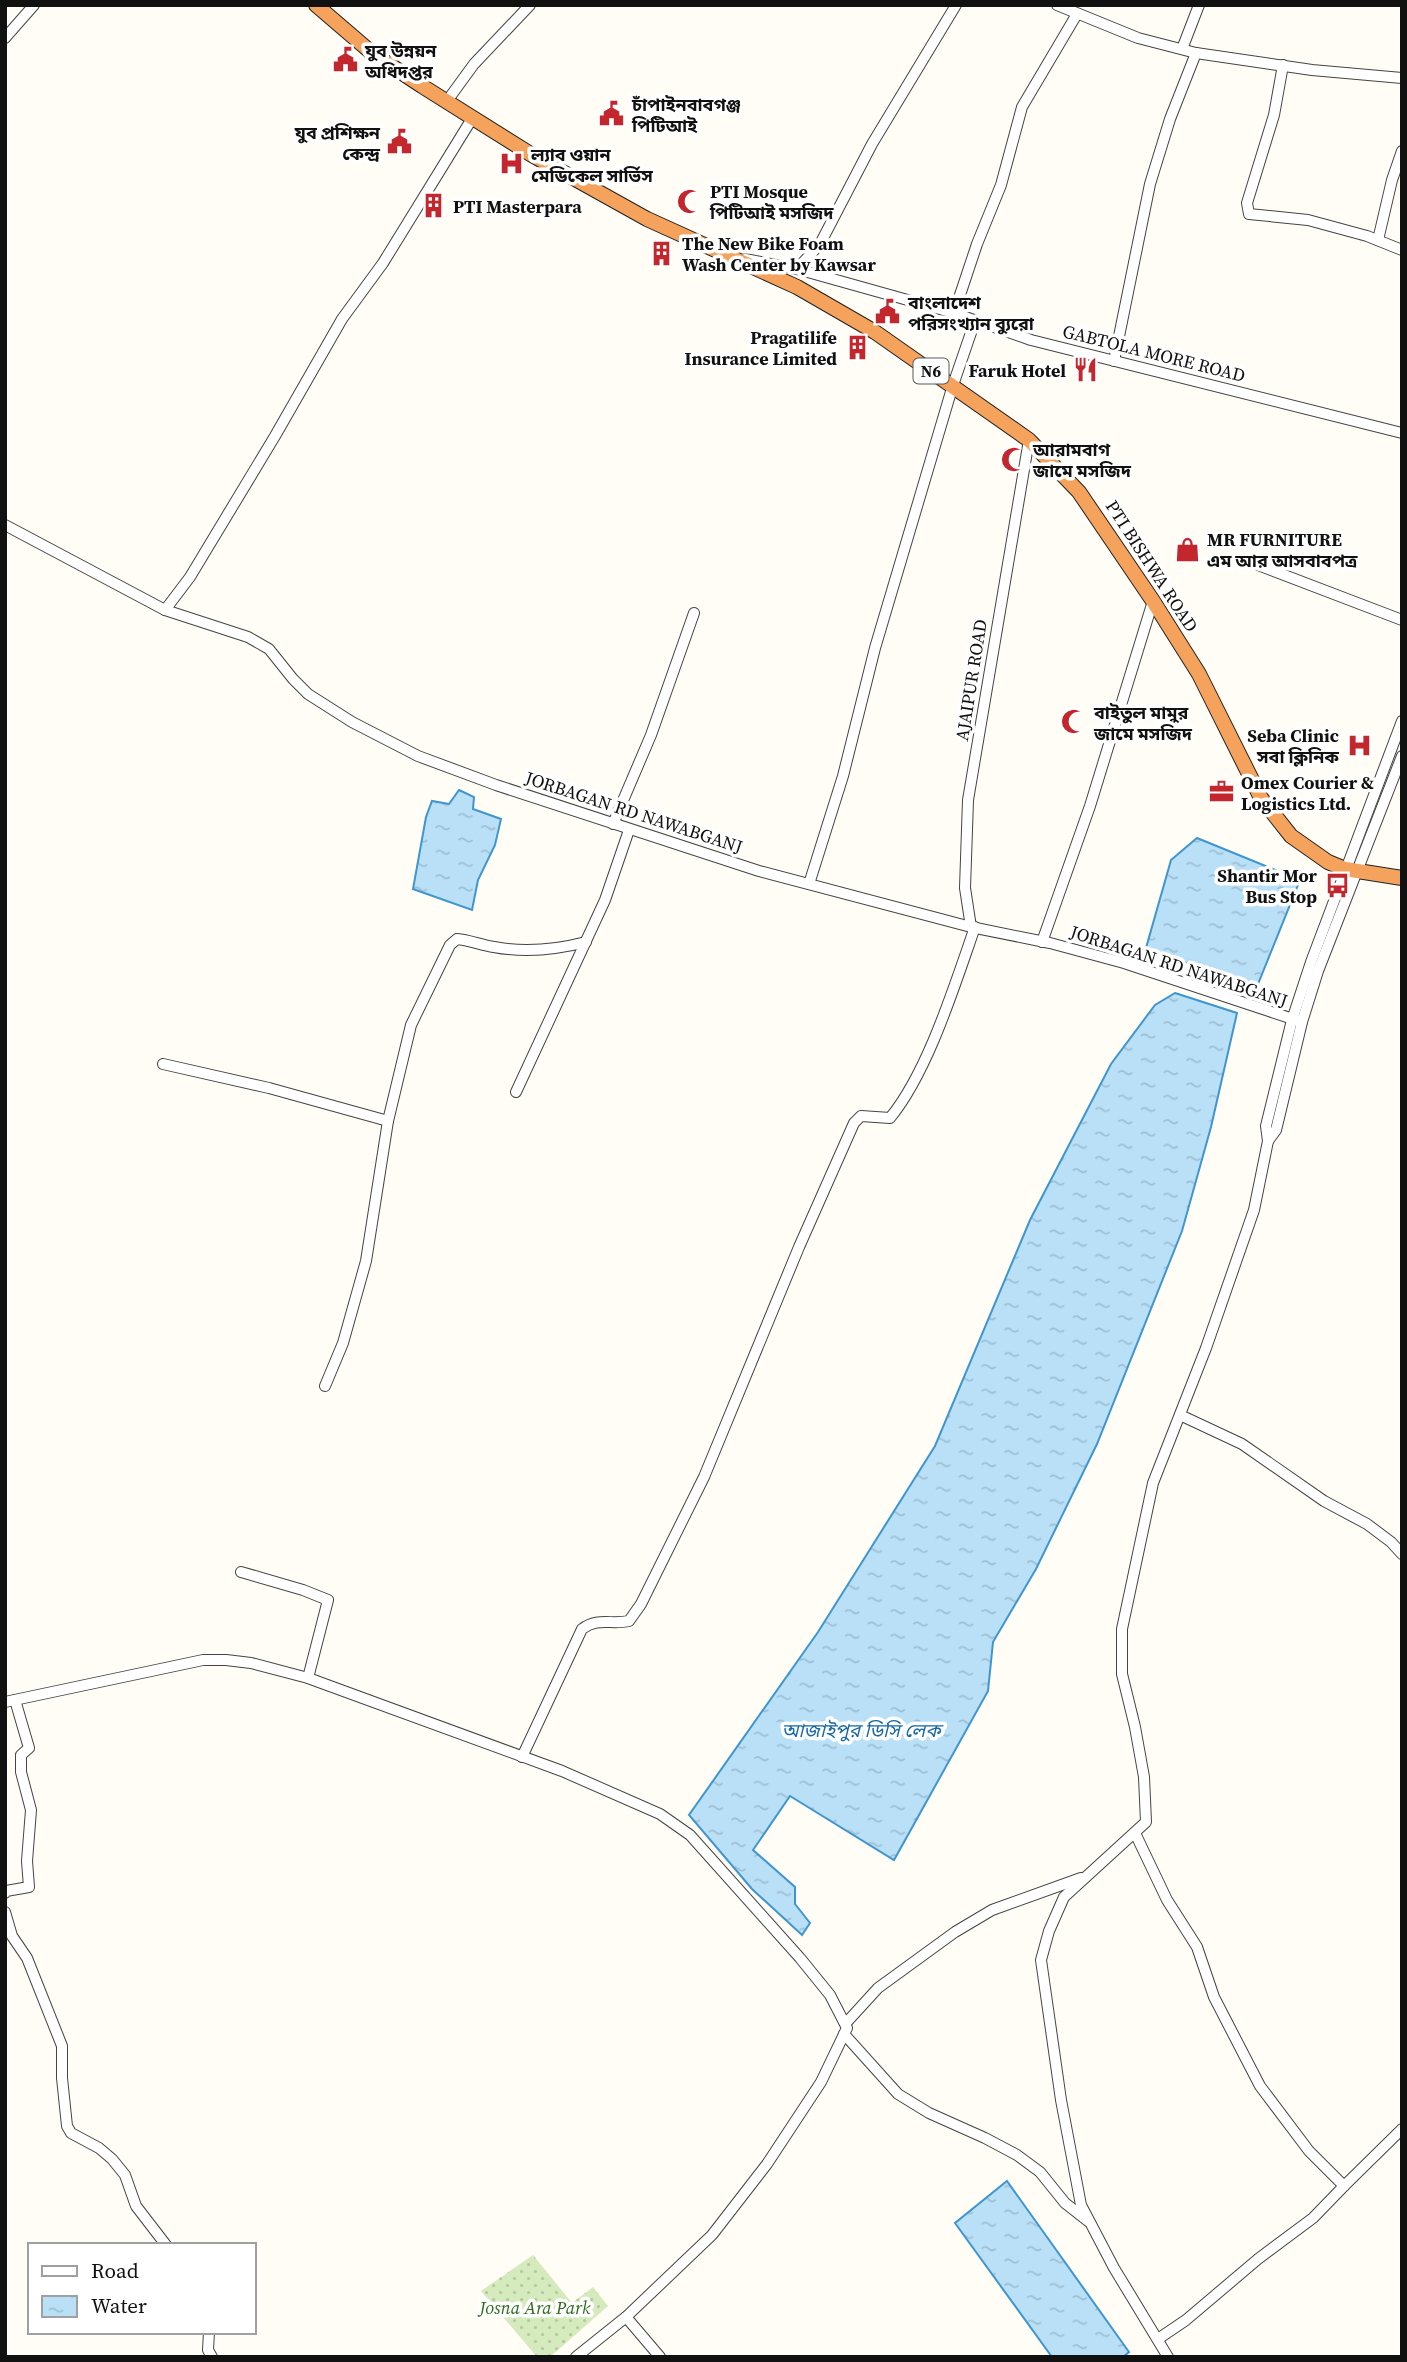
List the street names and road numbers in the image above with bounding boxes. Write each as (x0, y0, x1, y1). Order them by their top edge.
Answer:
street label: GABTOLA MORE ROAD (1060, 318, 1248, 388)
road number: N6 (914, 358, 948, 384)
street label: PTI BISHWA ROAD (1100, 495, 1204, 637)
street label: AJAIPUR ROAD (949, 617, 993, 743)
street label: JORBAGAN RD NAWABGANJ (521, 765, 746, 859)
street label: JORBAGAN RD NAWABGANJ (1066, 919, 1291, 1013)

